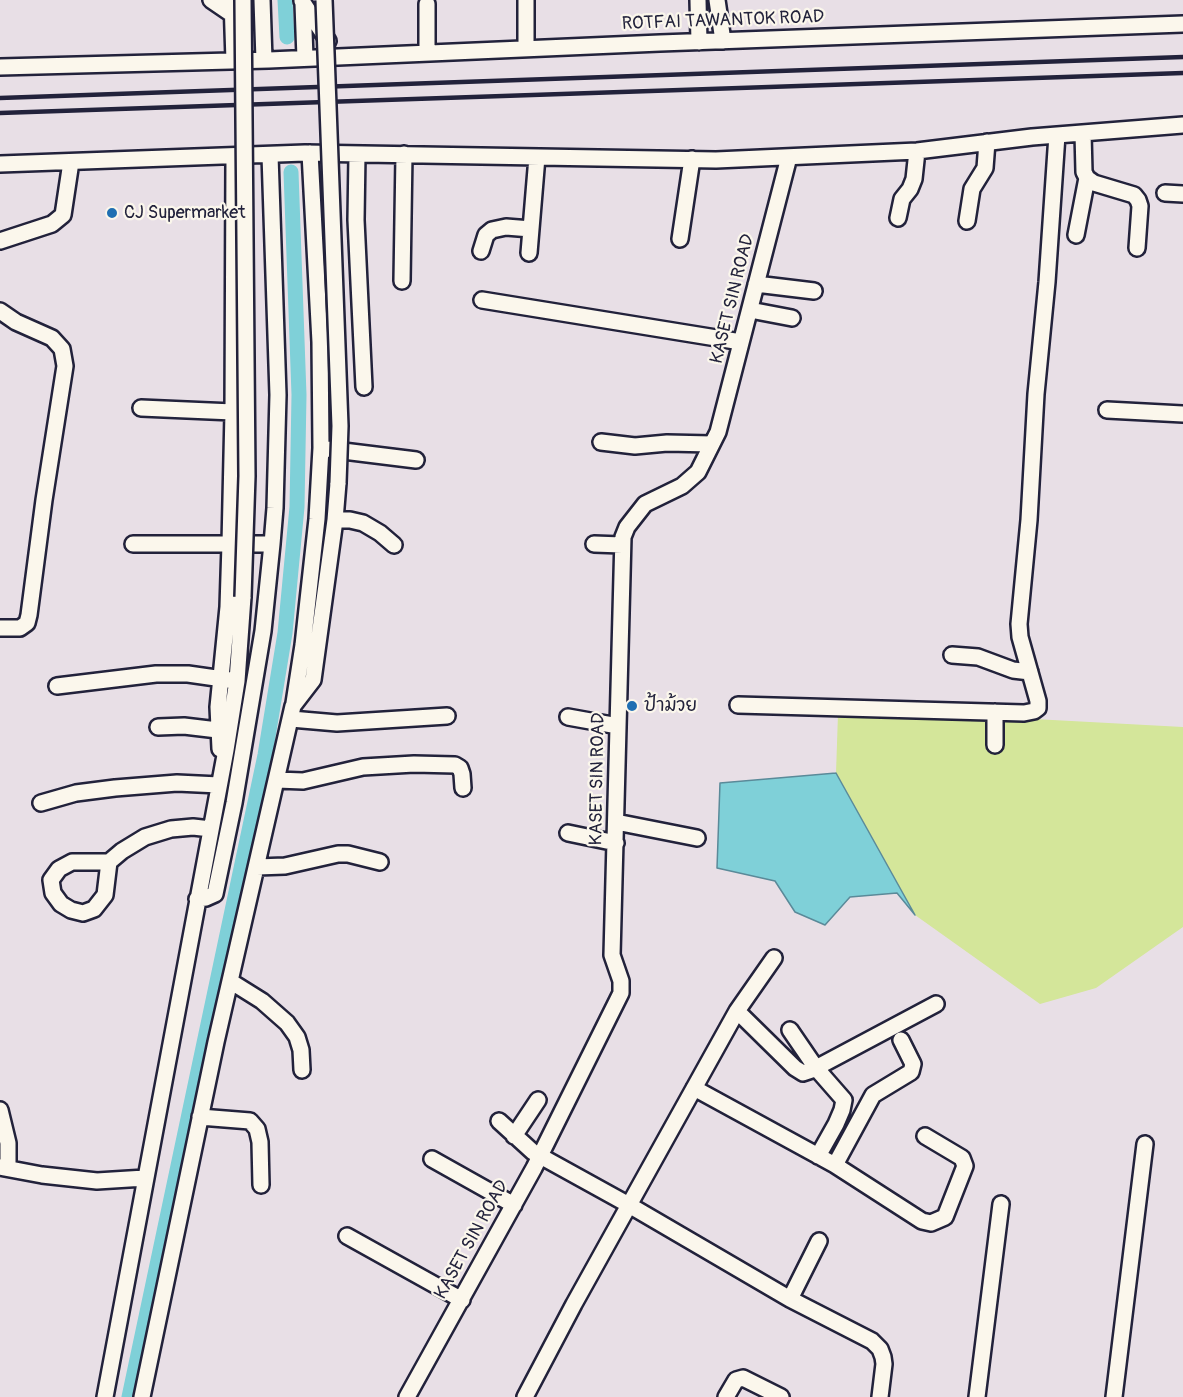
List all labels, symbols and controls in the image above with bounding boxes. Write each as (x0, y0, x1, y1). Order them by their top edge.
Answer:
street label: ROTFAI TAWANTOK ROAD (621, 7, 825, 35)
place label: CJ Supermarket (124, 202, 245, 224)
marker: CJ Supermarket (105, 206, 119, 220)
street label: KASET SIN ROAD (706, 232, 760, 366)
place label: ป้าม้วย (644, 695, 697, 717)
marker: ป้าม้วย (625, 699, 639, 713)
street label: KASET SIN ROAD (586, 712, 610, 846)
street label: KASET SIN ROAD (430, 1177, 514, 1303)

